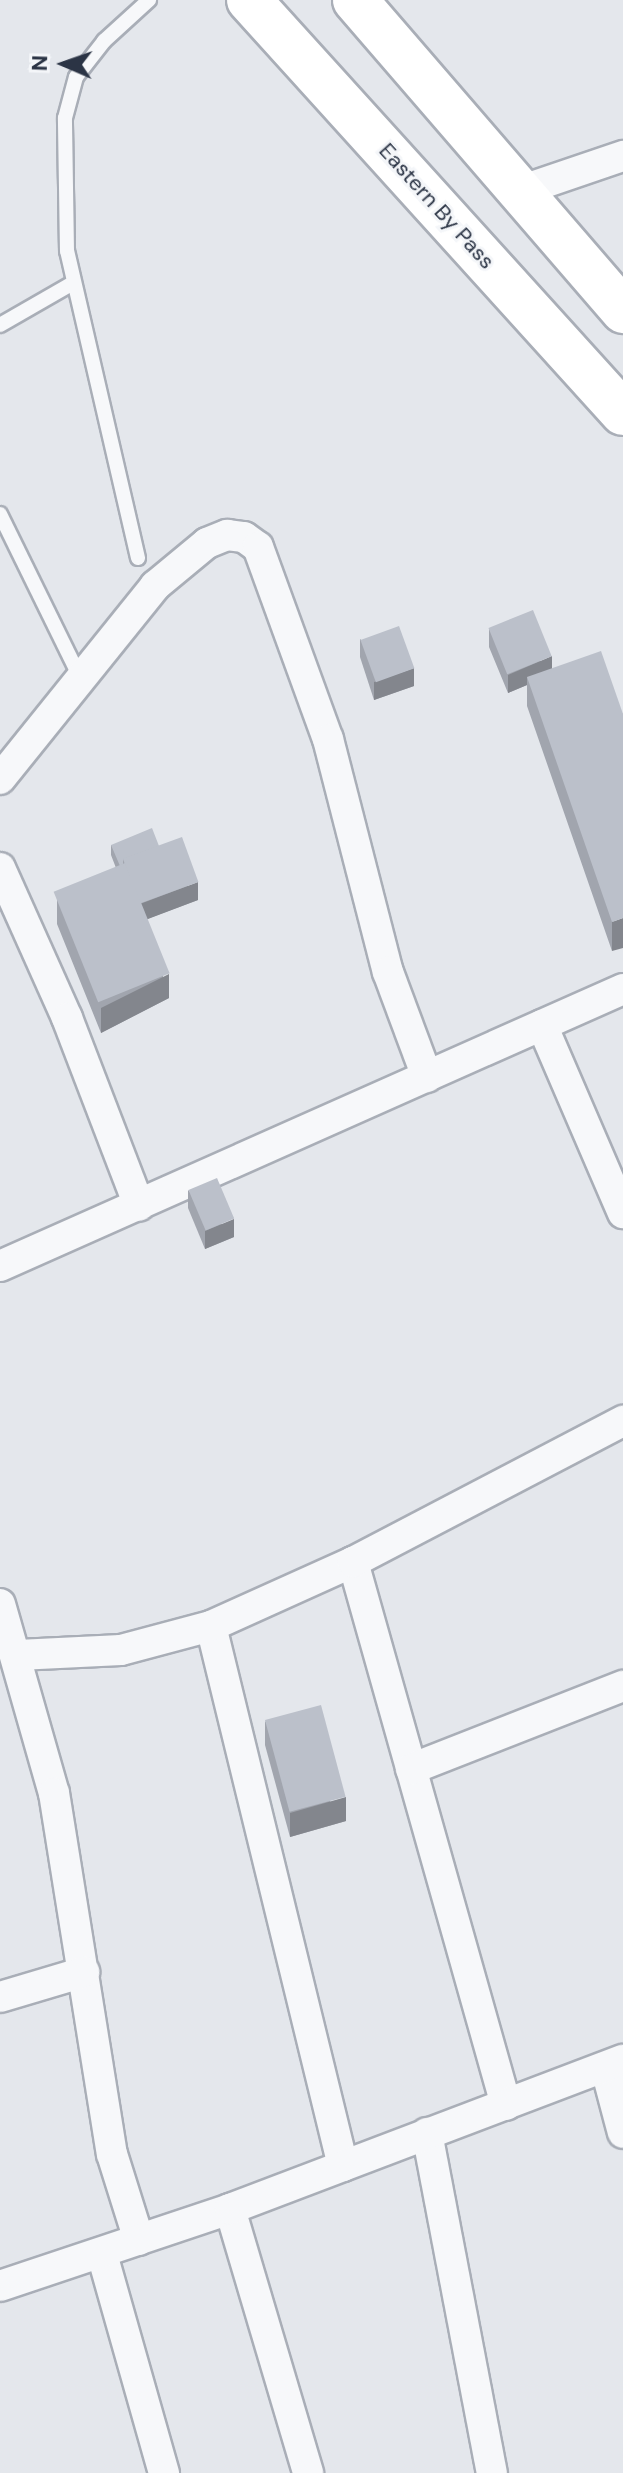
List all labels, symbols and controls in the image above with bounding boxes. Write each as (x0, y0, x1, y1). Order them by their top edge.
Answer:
north arrow (24, 24, 104, 104)
text: N (25, 55, 54, 72)
street label: Eastern By Pass (374, 138, 500, 274)

